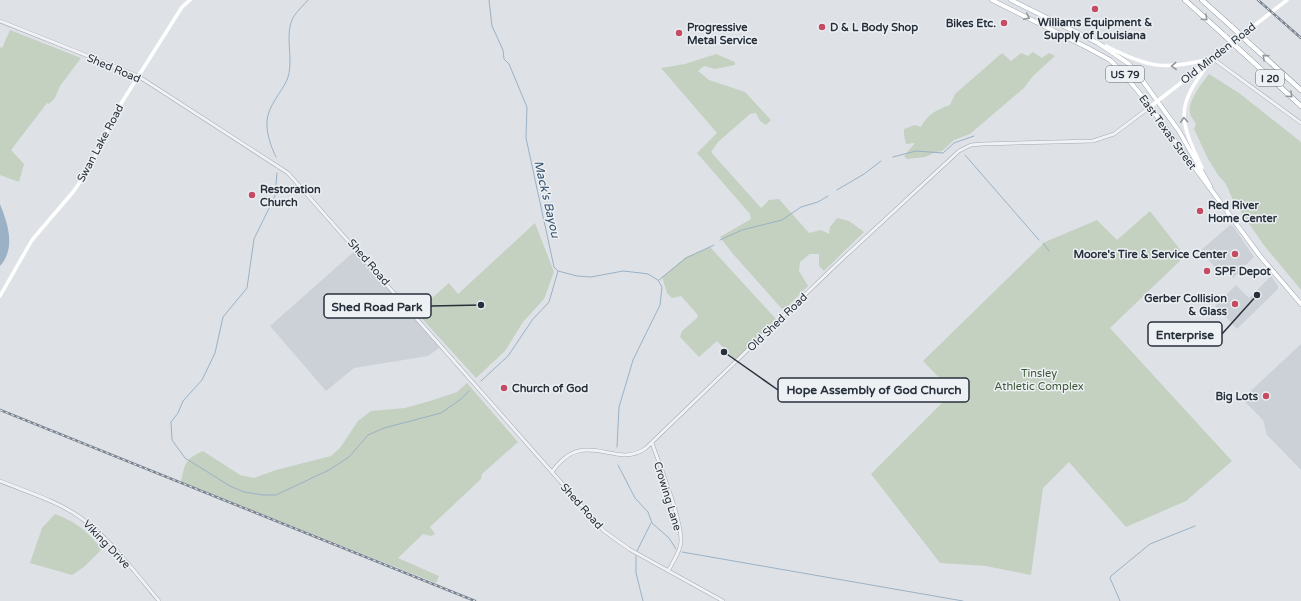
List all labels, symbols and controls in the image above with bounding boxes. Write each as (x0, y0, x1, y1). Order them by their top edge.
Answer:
marker: Williams Equipment & Supply of Louisiana (1090, 4, 1100, 14)
one-way arrow (1022, 12, 1030, 20)
one-way arrow (1200, 13, 1208, 21)
place label: Williams Equipment & Supply of Louisiana (1038, 16, 1152, 43)
place label: Bikes Etc. (946, 17, 996, 30)
marker: Bikes Etc. (999, 18, 1009, 28)
street label: Old Minden Road (1178, 20, 1258, 87)
place label: Progressive Metal Service (687, 21, 758, 47)
place label: D & L Body Shop (830, 21, 918, 35)
marker: D & L Body Shop (817, 22, 827, 32)
marker: Progressive Metal Service (674, 28, 684, 38)
street label: Shed Road (85, 51, 143, 86)
one-way arrow (1262, 54, 1270, 62)
one-way arrow (1171, 62, 1177, 71)
road number: US 79 (1106, 66, 1144, 82)
road number: I 20 (1256, 70, 1284, 86)
one-way arrow (1285, 91, 1292, 98)
street label: East Texas Street (1136, 92, 1199, 172)
street label: Swan Lake Road (75, 102, 126, 184)
one-way arrow (1180, 117, 1189, 123)
water label: Mack's Bayou (531, 159, 563, 240)
place label: Restoration Church (260, 183, 321, 209)
marker: Restoration Church (247, 190, 257, 200)
place label: Red River Home Center (1208, 199, 1278, 225)
marker: Red River Home Center (1195, 206, 1205, 216)
street label: Shed Road (345, 237, 392, 288)
place label: Moore's Tire & Service Center (1073, 248, 1228, 261)
marker: Moore's Tire & Service Center (1230, 249, 1240, 259)
place label: SPF Depot (1215, 265, 1272, 279)
marker: SPF Depot (1202, 266, 1212, 276)
street label: Old Shed Road (745, 290, 810, 354)
place label: Gerber Collision & Glass (1144, 292, 1228, 318)
callout: Shed Road Park (324, 294, 431, 318)
marker: Gerber Collision & Glass (1230, 299, 1240, 309)
text: Shed Road Park (332, 300, 423, 314)
callout: Enterprise (1148, 322, 1222, 346)
text: Enterprise (1156, 328, 1214, 343)
park label: Tinsley Athletic Complex (994, 367, 1084, 393)
callout: Hope Assembly of God Church (778, 378, 969, 402)
place label: Church of God (512, 382, 588, 395)
marker: Church of God (499, 383, 509, 393)
text: Hope Assembly of God Church (786, 383, 962, 398)
place label: Big Lots (1215, 390, 1259, 404)
marker: Big Lots (1261, 391, 1271, 401)
street label: Crowing Lane (651, 460, 684, 532)
street label: Shed Road (558, 481, 606, 532)
street label: Viking Drive (80, 517, 133, 571)

